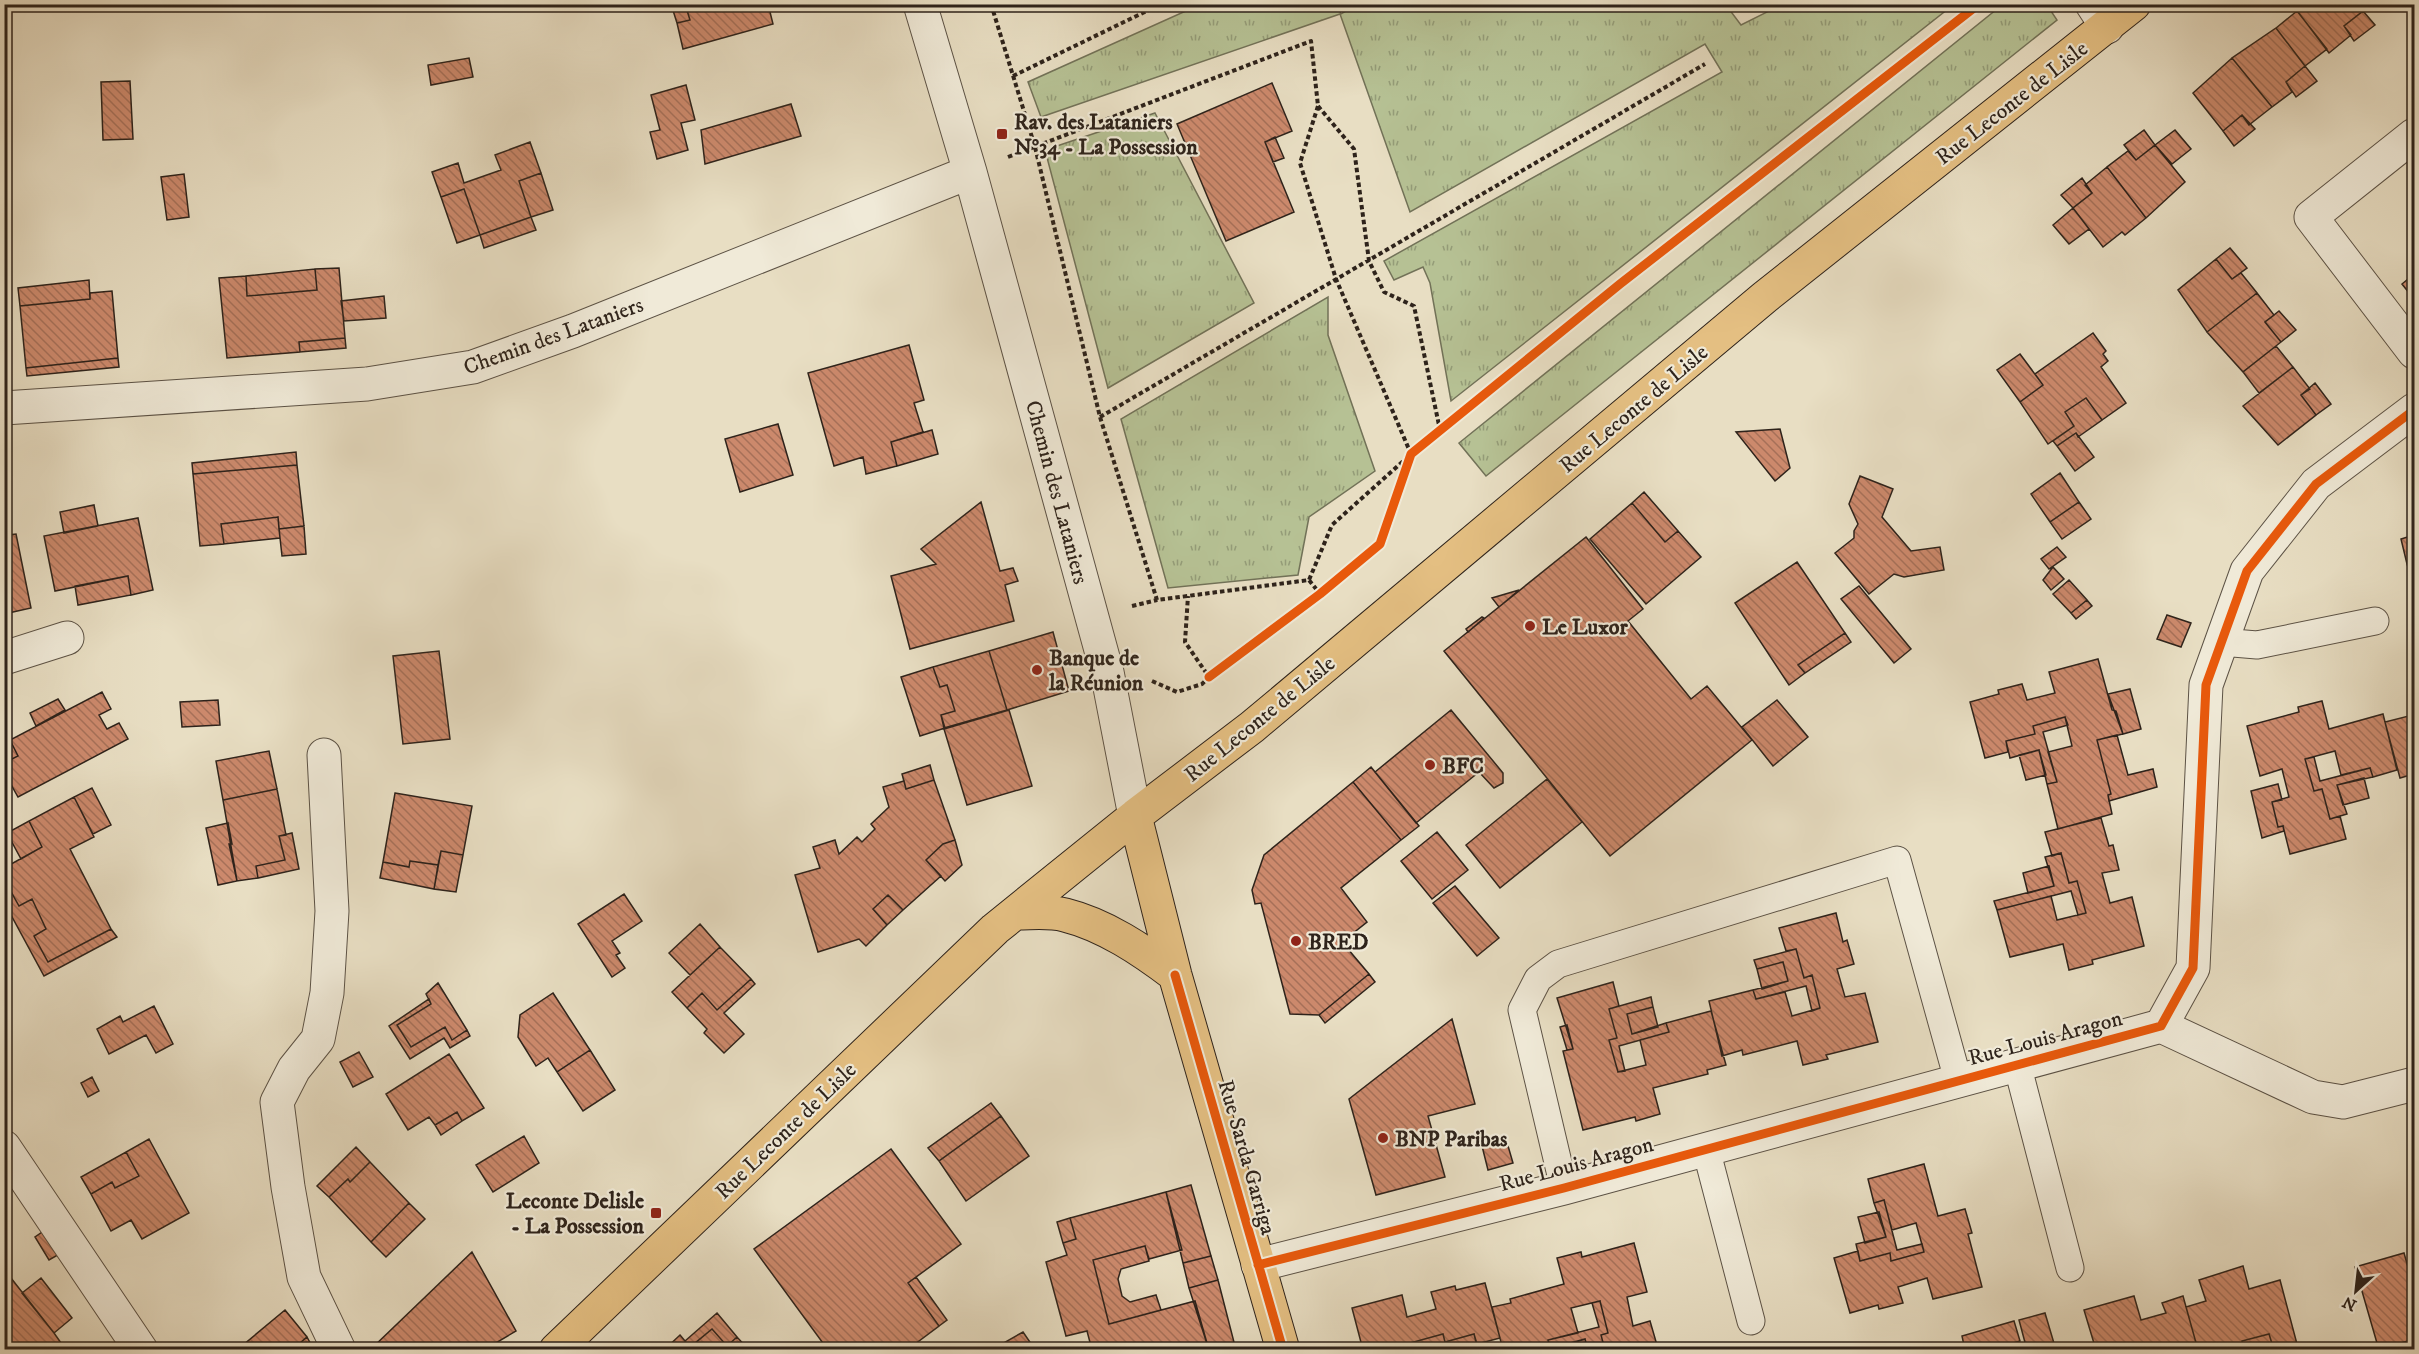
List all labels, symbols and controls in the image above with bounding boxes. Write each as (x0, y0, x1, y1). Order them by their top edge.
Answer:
street label: Rue Leconte de Lisle (1930, 35, 2093, 171)
place label: Rav. des Lataniers N°34 - La Possession (1014, 109, 1198, 161)
marker: Rav. des Lataniers N°34 - La Possession (995, 127, 1009, 141)
street label: Chemin des Lataniers (460, 291, 647, 381)
street label: Rue Leconte de Lisle (1554, 339, 1714, 479)
street label: Chemin des Lataniers (1019, 398, 1094, 587)
place label: Le Luxor (1542, 614, 1628, 641)
marker: Le Luxor (1523, 619, 1537, 633)
place label: Banque de la Réunion (1048, 645, 1144, 697)
street label: Rue Leconte de Lisle (1179, 650, 1341, 788)
marker: Banque de la Réunion (1030, 663, 1044, 677)
place label: BFC (1442, 753, 1484, 780)
marker: BFC (1423, 758, 1437, 772)
place label: BRED (1308, 929, 1368, 956)
marker: BRED (1289, 934, 1303, 948)
street label: Rue Louis Aragon (1965, 1005, 2126, 1072)
street label: Rue Leconte de Lisle (710, 1057, 862, 1205)
street label: Rue Sarda Garriga (1212, 1077, 1282, 1239)
place label: BNP Paribas (1395, 1126, 1508, 1153)
marker: BNP Paribas (1376, 1131, 1390, 1145)
street label: Rue Louis Aragon (1496, 1131, 1657, 1198)
place label: Leconte Delisle - La Possession (506, 1188, 644, 1240)
marker: Leconte Delisle - La Possession (649, 1206, 663, 1220)
north arrow (2326, 1261, 2386, 1321)
text: N (2339, 1292, 2360, 1315)

